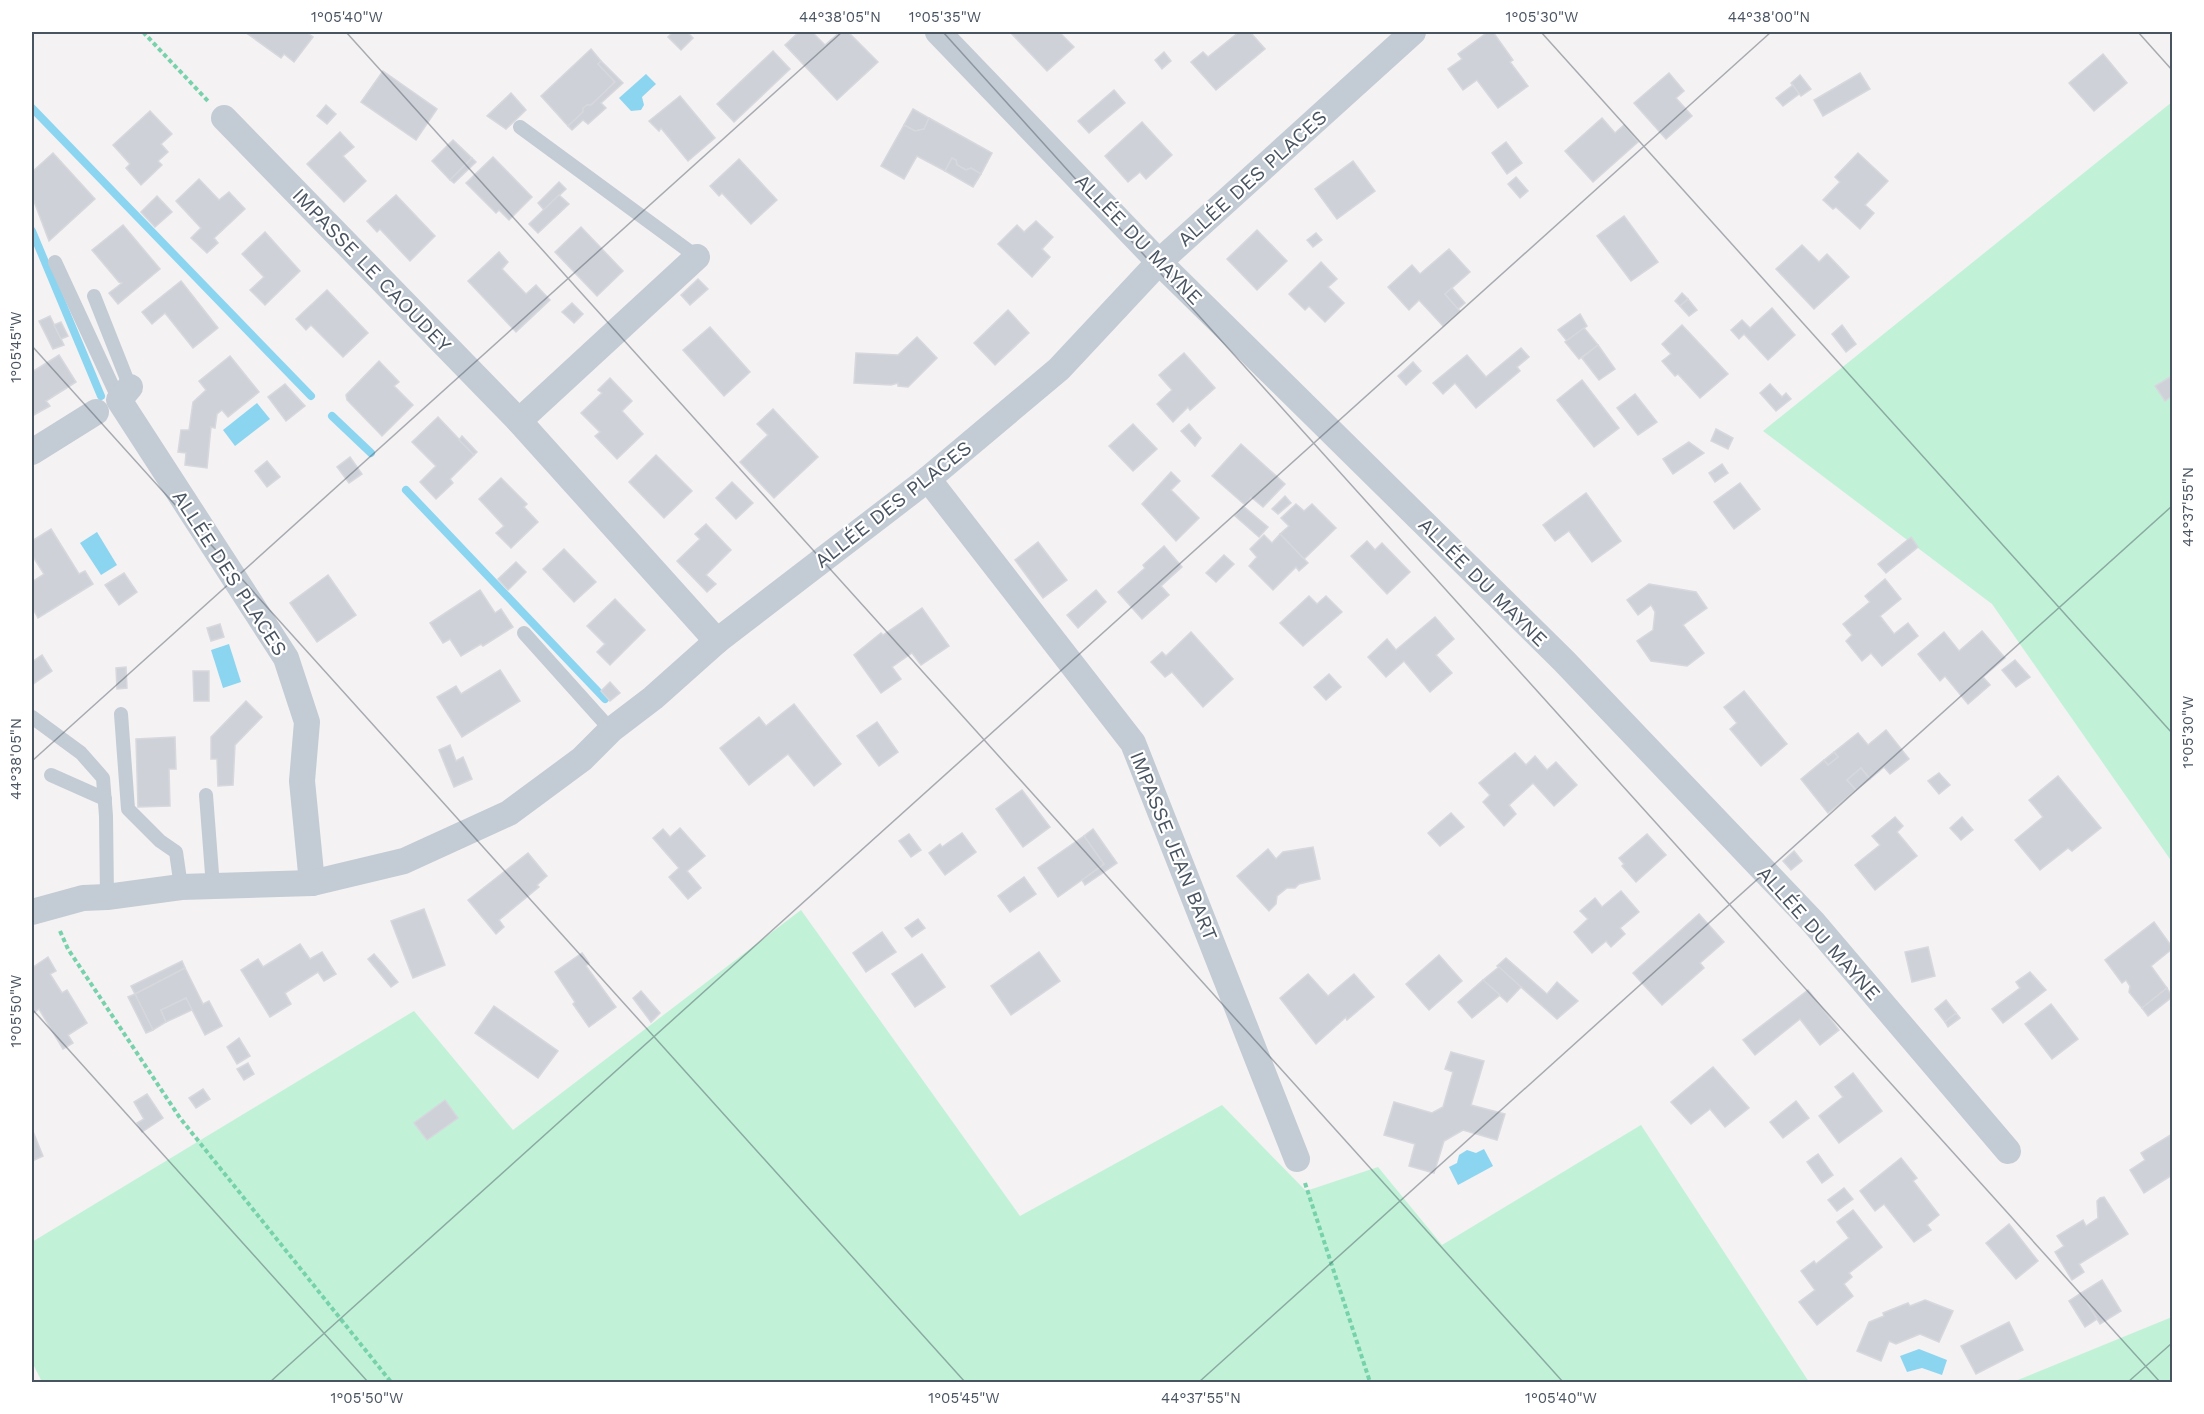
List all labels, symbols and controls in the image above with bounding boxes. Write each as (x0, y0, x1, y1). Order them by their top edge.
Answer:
text: 1°05'40"W (311, 8, 383, 26)
text: 44°38'05"N (799, 8, 881, 26)
text: 1°05'35"W (909, 8, 981, 26)
text: 1°05'30"W (1506, 8, 1578, 26)
text: 44°38'00"N (1728, 8, 1810, 26)
street label: ALLÉE DES PLACES (1172, 105, 1332, 251)
street label: ALLÉE DU MAYNE (1071, 169, 1207, 309)
street label: IMPASSE LE CAOUDEY (288, 183, 457, 357)
text: 1°05'45"W (7, 311, 25, 383)
street label: ALLÉE DES PLACES (810, 435, 976, 573)
text: 44°37'55"N (2179, 467, 2197, 547)
street label: ALLÉE DES PLACES (168, 486, 292, 660)
street label: ALLÉE DU MAYNE (1414, 513, 1552, 651)
text: 1°05'30"W (2179, 696, 2197, 768)
text: 44°38'05"N (7, 718, 25, 800)
street label: IMPASSE JEAN BART (1125, 748, 1223, 944)
street label: ALLÉE DU MAYNE (1752, 861, 1886, 1005)
text: 1°05'50"W (7, 975, 25, 1047)
text: 1°05'50"W (331, 1389, 403, 1407)
text: 1°05'45"W (928, 1389, 1000, 1407)
text: 44°37'55"N (1161, 1389, 1241, 1407)
text: 1°05'40"W (1525, 1389, 1597, 1407)

